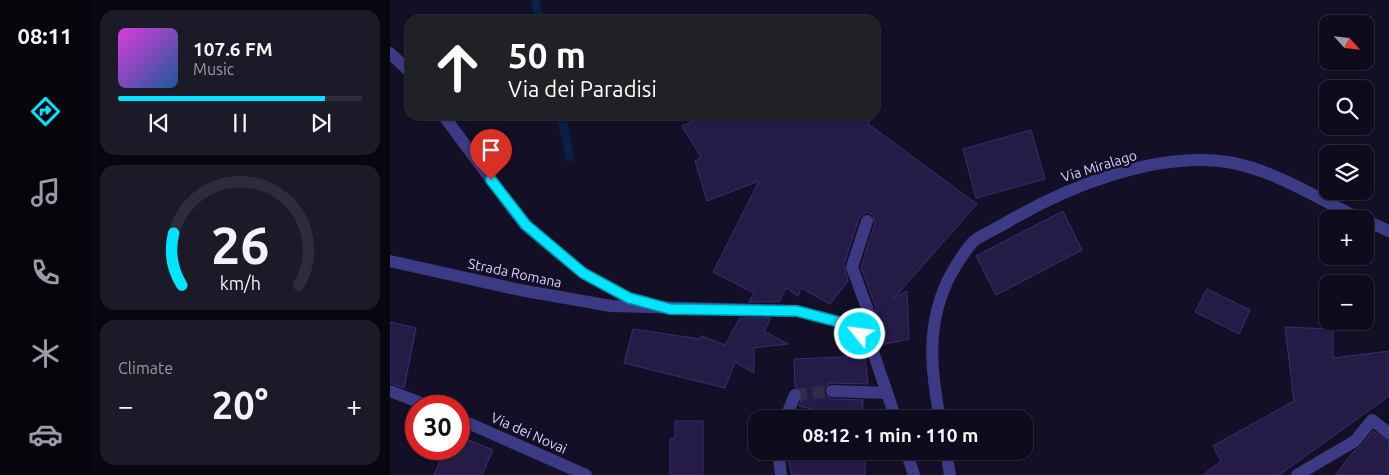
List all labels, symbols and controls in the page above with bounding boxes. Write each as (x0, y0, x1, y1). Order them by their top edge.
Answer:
north arrow (1319, 15, 1374, 70)
map controls (1319, 15, 1374, 330)
text: 08:11 (17, 23, 73, 48)
icon: ahead (425, 35, 490, 100)
text: 50 m (508, 35, 586, 75)
text: 107.6 FM (193, 38, 273, 60)
text: Music (193, 60, 234, 78)
text: Via dei Paradisi (508, 76, 657, 101)
button: search (1319, 80, 1374, 135)
icon: directions (28, 94, 63, 129)
icon: previous (145, 109, 173, 137)
icon: pause (226, 109, 254, 137)
icon: next (307, 109, 335, 137)
pin (470, 129, 512, 180)
icon: arrive (477, 136, 505, 164)
button: layers (1319, 145, 1374, 200)
street label: Via Miralago (1059, 147, 1139, 185)
icon: music (28, 175, 63, 210)
button: + (1319, 210, 1374, 265)
text: 26 (211, 216, 269, 274)
icon: phone (28, 255, 63, 290)
street label: Strada Romana (467, 255, 563, 291)
text: km/h (219, 273, 261, 293)
button: − (1319, 275, 1374, 330)
position arrow (833, 307, 885, 359)
icon: climate (28, 336, 63, 371)
text: Climate (118, 359, 173, 377)
text: 20° (212, 384, 268, 426)
text: − (118, 390, 134, 421)
text: + (346, 390, 362, 421)
speed limit sign: 30 (405, 395, 470, 460)
street label: Via dei Novai (489, 409, 569, 457)
icon: car (28, 417, 63, 452)
text: 08:12 · 1 min · 110 m (803, 424, 978, 446)

